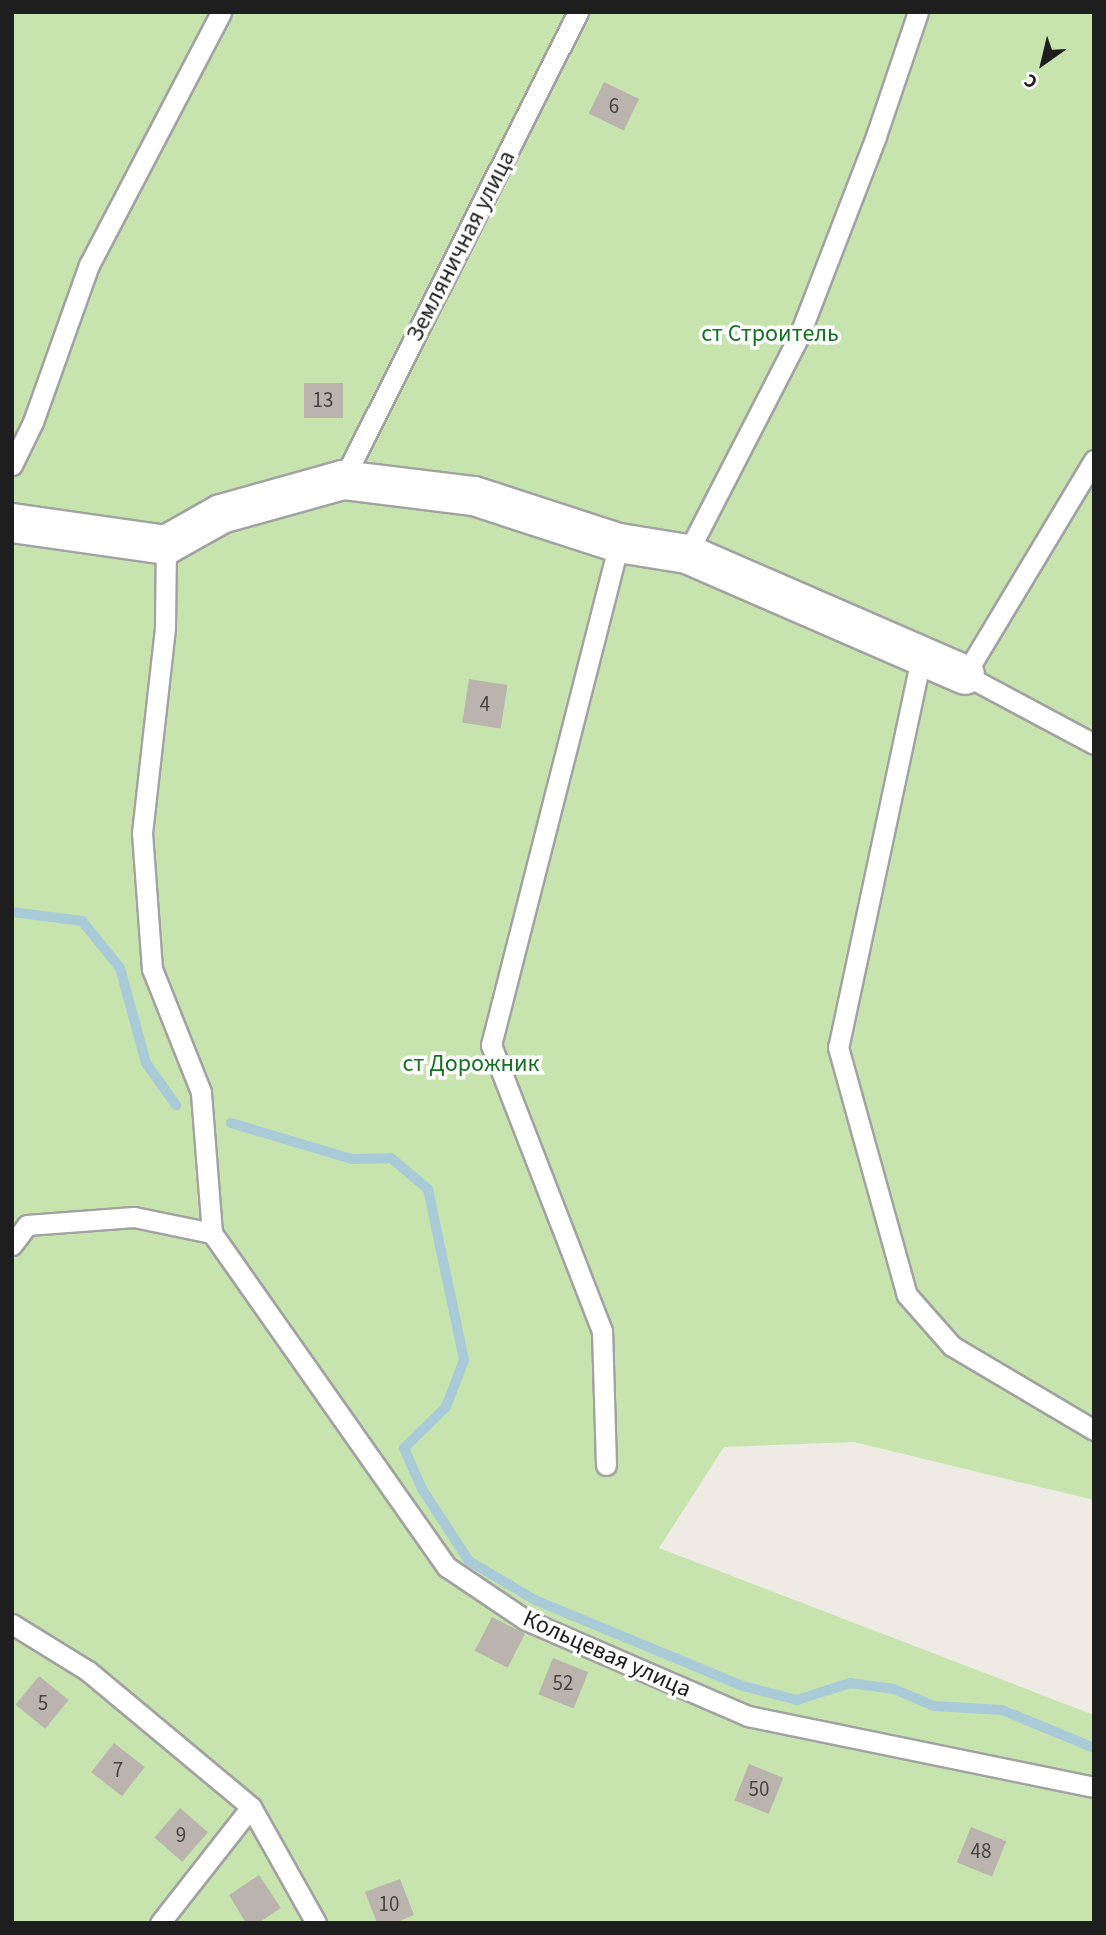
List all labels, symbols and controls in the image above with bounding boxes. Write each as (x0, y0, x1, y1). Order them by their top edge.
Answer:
north arrow (1008, 28, 1078, 98)
text: С (1019, 67, 1043, 95)
house number: 6 (609, 93, 619, 119)
street label: Земляничная улица (400, 146, 522, 346)
park label: ст Строитель (701, 320, 839, 348)
house number: 13 (313, 387, 333, 413)
house number: 4 (480, 691, 490, 717)
park label: ст Дорожник (403, 1050, 539, 1078)
street label: Кольцевая улица (519, 1604, 695, 1704)
house number: 52 (553, 1670, 573, 1696)
house number: 5 (38, 1690, 48, 1716)
house number: 7 (113, 1757, 123, 1783)
house number: 50 (749, 1776, 769, 1802)
house number: 9 (176, 1822, 186, 1848)
house number: 48 (971, 1838, 991, 1864)
house number: 10 (379, 1891, 399, 1917)

